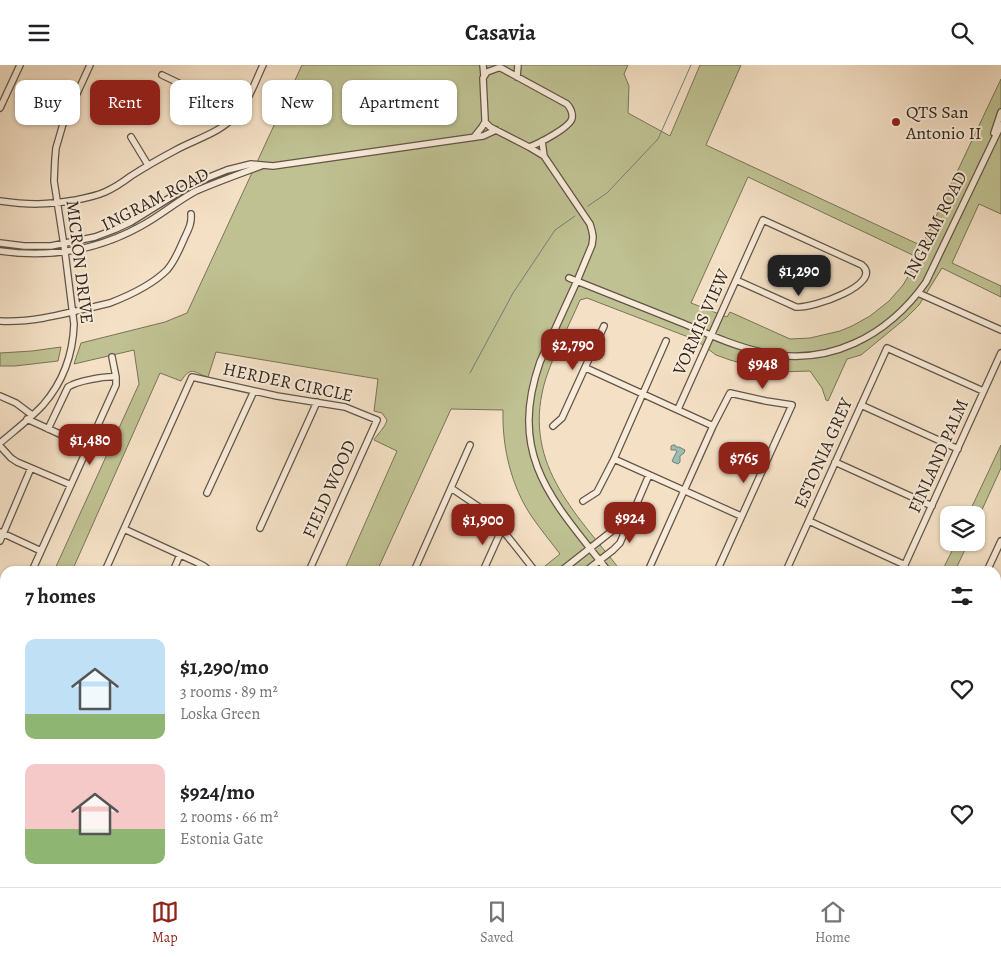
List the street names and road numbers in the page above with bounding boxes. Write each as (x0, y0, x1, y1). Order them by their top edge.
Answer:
street label: INGRAM ROAD (97, 162, 213, 236)
street label: INGRAM ROAD (898, 167, 972, 283)
street label: MICRON DRIVE (60, 199, 100, 325)
street label: VORMIS VIEW (667, 265, 735, 380)
street label: HERDER CIRCLE (221, 357, 355, 407)
street label: ESTONIA GREY (788, 393, 859, 512)
street label: FINLAND PALM (902, 395, 974, 517)
street label: FIELD WOOD (297, 436, 361, 542)

